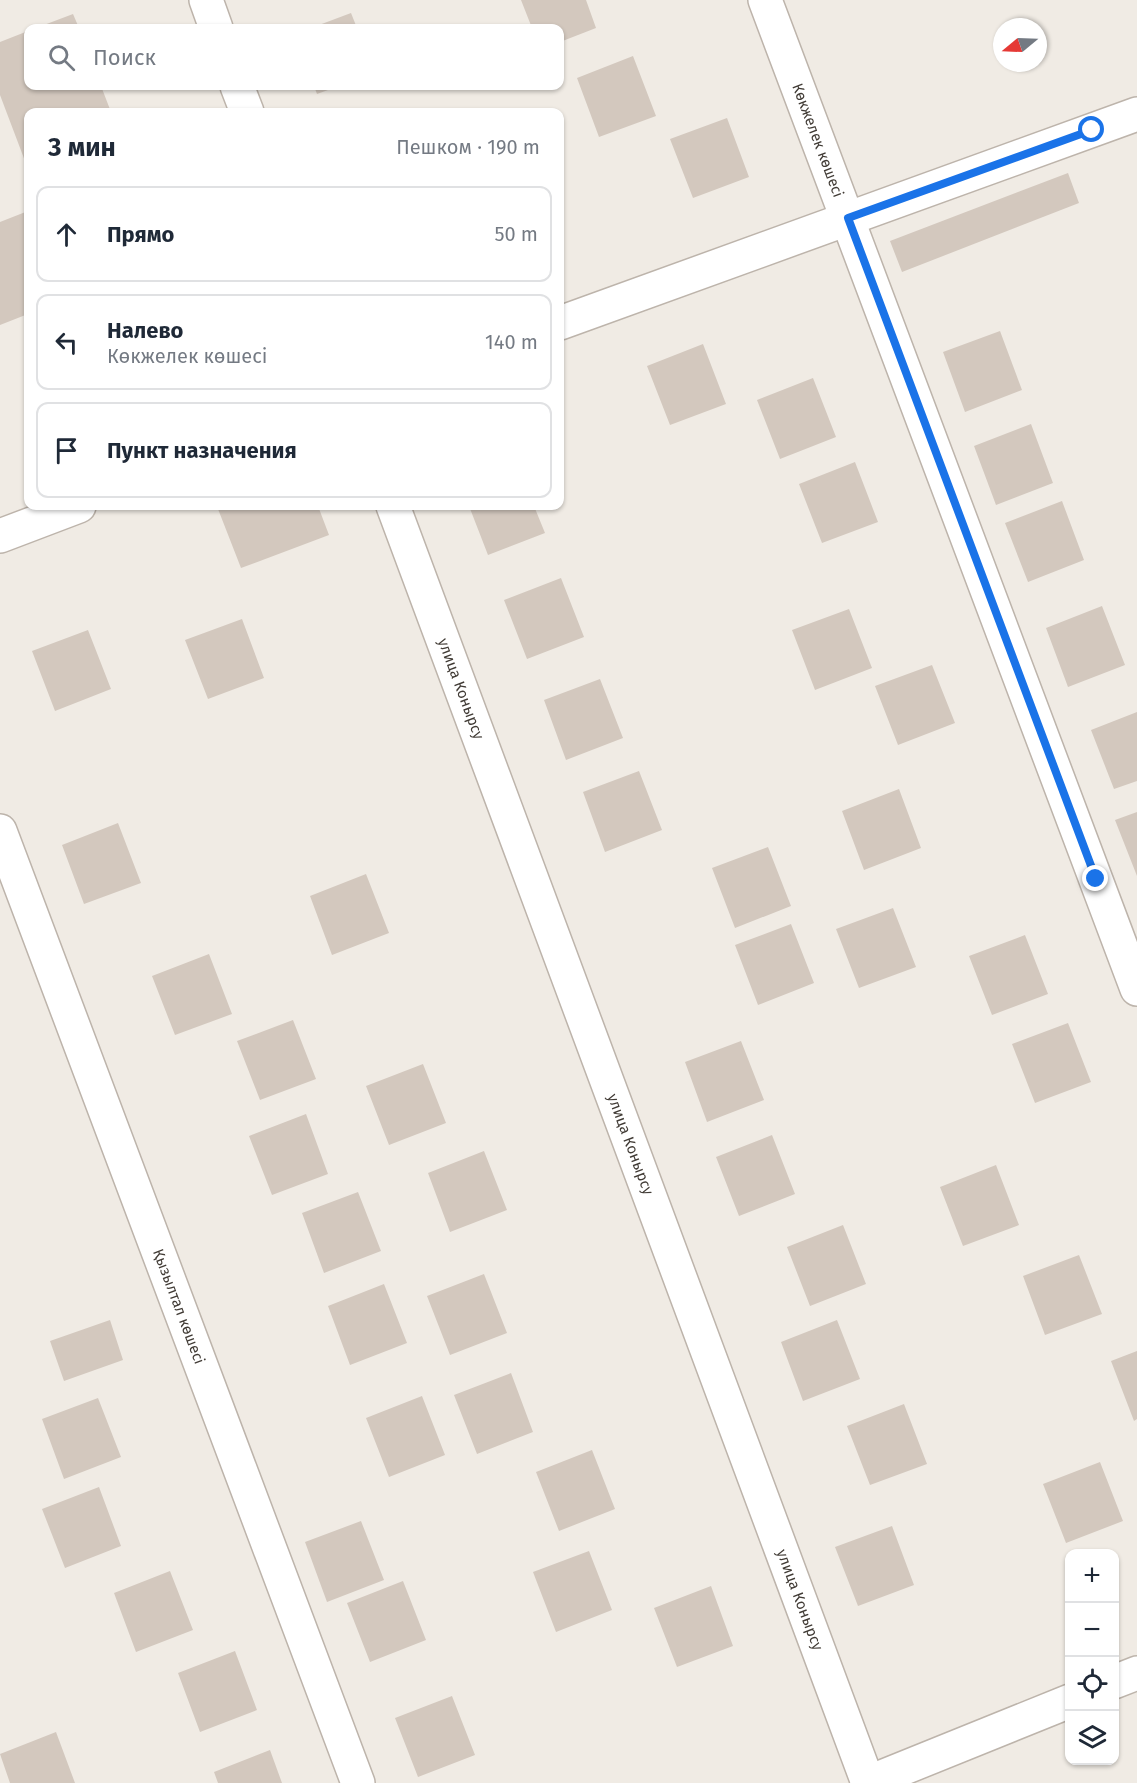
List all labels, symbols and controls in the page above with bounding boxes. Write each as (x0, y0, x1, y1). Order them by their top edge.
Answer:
north arrow (993, 18, 1047, 72)
search box (24, 24, 564, 90)
icon: search (45, 41, 78, 74)
text: Поиск (93, 44, 156, 71)
street label: Көкжелек көшесі (788, 81, 847, 200)
route start (1078, 116, 1104, 142)
text: 3 мин (48, 132, 116, 163)
text: Пешком · 190 m (396, 135, 540, 159)
icon: ahead (50, 218, 83, 251)
text: Прямо (107, 221, 174, 248)
text: 50 m (494, 222, 538, 246)
text: Налево (107, 317, 183, 344)
icon: left (50, 326, 83, 359)
text: 140 m (485, 330, 538, 354)
text: Көкжелек көшесі (107, 344, 267, 368)
icon: arrive (50, 434, 83, 467)
text: Пункт назначения (107, 437, 297, 464)
street label: улица Конырсу (434, 636, 488, 742)
route end (1082, 865, 1108, 891)
street label: улица Конырсу (603, 1091, 658, 1198)
street label: Қызылтал көшесі (149, 1246, 209, 1367)
street label: улица Конырсу (773, 1547, 827, 1653)
map controls (1065, 1549, 1119, 1765)
button: + (1065, 1549, 1119, 1603)
button: − (1065, 1603, 1119, 1657)
button: locate (1065, 1657, 1119, 1711)
button: layers (1065, 1711, 1119, 1765)

